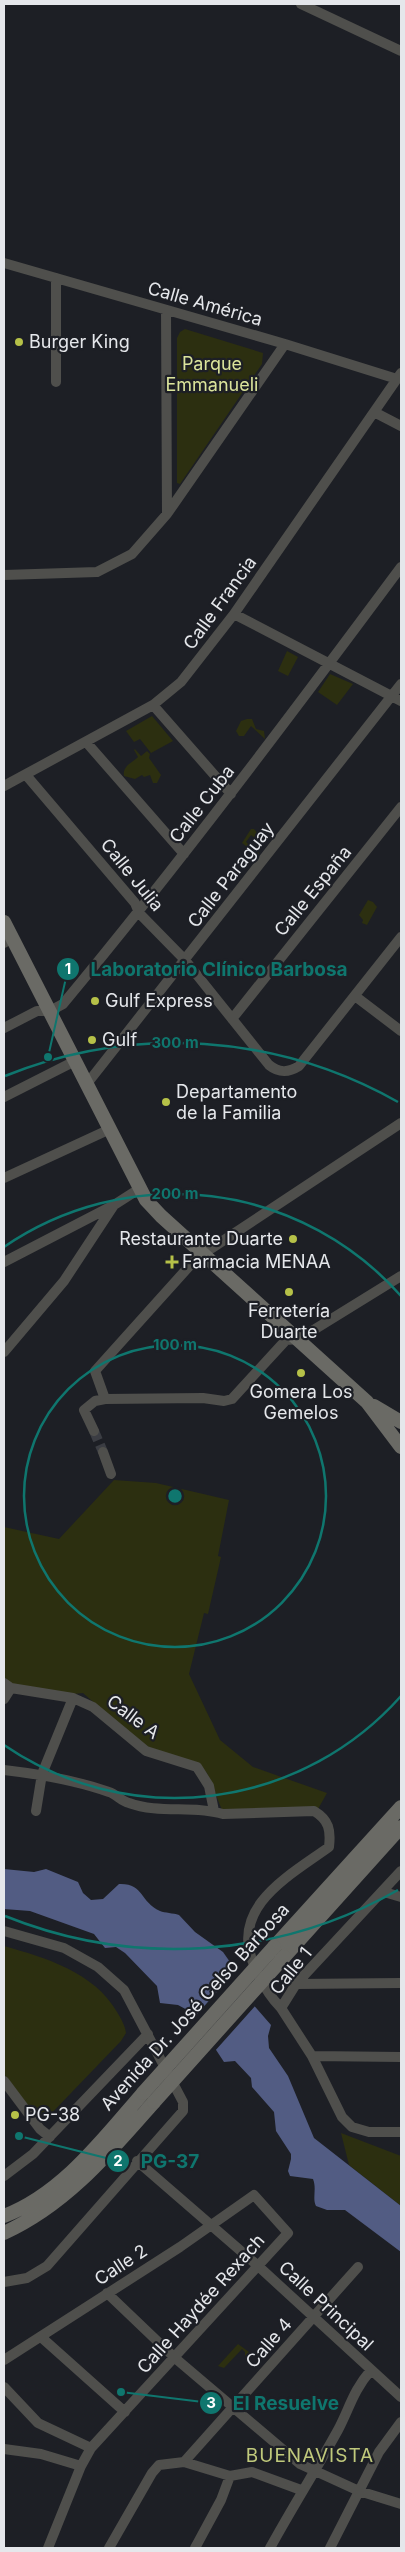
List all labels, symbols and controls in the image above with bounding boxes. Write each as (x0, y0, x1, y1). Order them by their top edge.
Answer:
street label: Calle América (145, 277, 265, 330)
place label: Burger King (29, 331, 130, 352)
marker: Burger King (13, 336, 25, 348)
park label: Parque Emmanueli (166, 353, 258, 395)
street label: Calle Francia (179, 552, 260, 653)
street label: Calle Cuba (165, 761, 238, 847)
street label: Calle Paraguay (183, 818, 278, 931)
street label: Calle Julia (97, 834, 168, 915)
street label: Calle España (270, 841, 355, 940)
callout: Laboratorio Clínico Barbosa (56, 952, 358, 986)
text: Laboratorio Clínico Barbosa (90, 958, 348, 981)
text: 1 (65, 959, 71, 978)
place label: Gulf Express (105, 990, 213, 1011)
marker: Gulf Express (89, 995, 101, 1007)
place label: Gulf (102, 1029, 137, 1050)
text: 300 m (151, 1033, 199, 1052)
marker: Gulf (86, 1034, 98, 1046)
place label: Departamento de la Familia (176, 1081, 297, 1123)
marker: Departamento de la Familia (160, 1096, 172, 1108)
text: 200 m (152, 1184, 198, 1203)
place label: Restaurante Duarte (119, 1228, 283, 1249)
marker: Restaurante Duarte (287, 1233, 299, 1245)
place label: Farmacia MENAA (182, 1251, 331, 1272)
marker: Farmacia MENAA (166, 1256, 178, 1268)
marker: Ferretería Duarte (283, 1286, 295, 1298)
place label: Ferretería Duarte (248, 1300, 330, 1342)
text: 100 m (153, 1335, 197, 1354)
marker: Gomera Los Gemelos (295, 1367, 307, 1379)
place label: Gomera Los Gemelos (250, 1381, 352, 1423)
centre of rings (166, 1487, 184, 1505)
street label: Calle A (103, 1690, 164, 1743)
street label: Avenida Dr. José Celso Barbosa (96, 1899, 293, 2115)
street label: Calle 1 (265, 1943, 316, 1999)
place label: PG-38 (25, 2104, 80, 2125)
marker: PG-38 (9, 2109, 21, 2121)
callout: PG-37 (105, 2144, 209, 2178)
text: PG-37 (141, 2150, 199, 2173)
text: 2 (113, 2151, 123, 2170)
street label: Calle Haydée Rexach (133, 2230, 269, 2378)
street label: Calle 2 (90, 2240, 151, 2289)
street label: Calle Principal (275, 2257, 378, 2355)
street label: Calle 4 (241, 2313, 296, 2372)
callout: El Resuelve (198, 2386, 350, 2420)
text: El Resuelve (233, 2392, 339, 2415)
text: 3 (206, 2393, 216, 2412)
district label: BUENAVISTA (246, 2444, 374, 2467)

